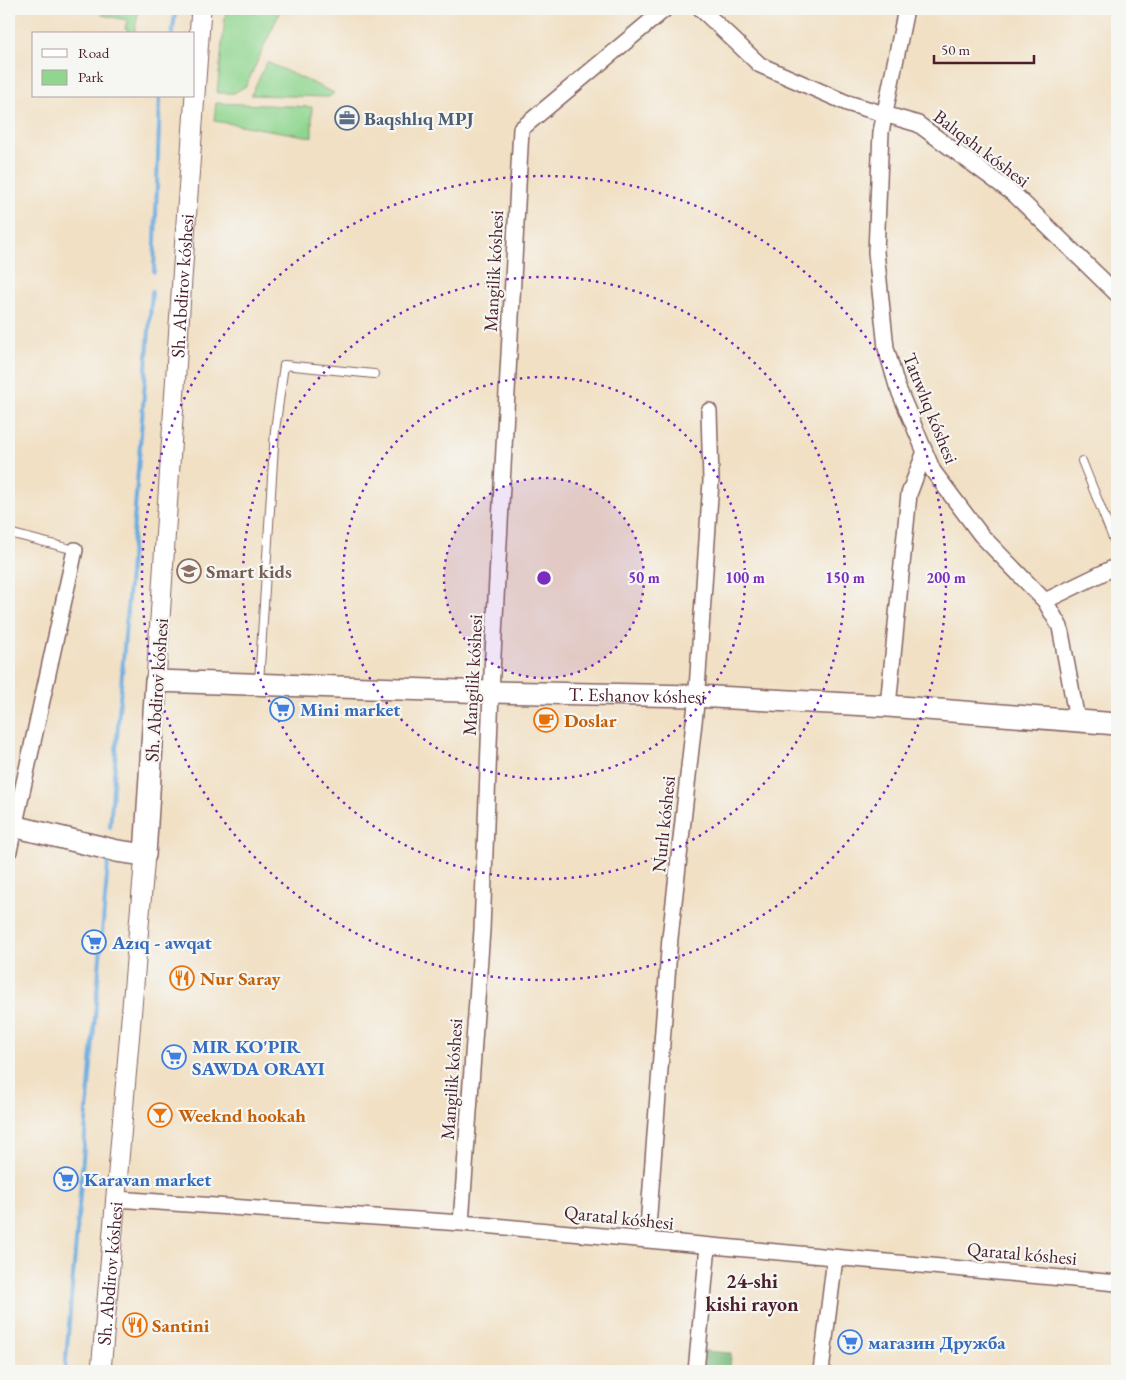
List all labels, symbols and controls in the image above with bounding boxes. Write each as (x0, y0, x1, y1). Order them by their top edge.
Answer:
legend (32, 32, 195, 98)
scale bar (934, 32, 1034, 64)
text: 50 m (941, 40, 970, 59)
text: Road (78, 43, 110, 62)
text: Park (78, 67, 105, 86)
street label: Balıqshı kóshesi (928, 104, 1035, 193)
office icon: Baqshlıq MPJ (334, 105, 360, 131)
place label: Baqshlıq MPJ (364, 106, 474, 131)
street label: Mangilik kóshesi (478, 209, 509, 332)
street label: Sh. Abdirov kóshesi (165, 213, 200, 359)
street label: Tatıwlıq kóshesi (897, 349, 964, 468)
school or university icon: Smart kids (176, 558, 202, 584)
place label: Smart kids (206, 559, 292, 584)
text: 50 m (628, 568, 660, 587)
text: 100 m (725, 568, 765, 587)
text: 150 m (825, 568, 865, 587)
text: 200 m (926, 568, 966, 587)
centre of rings (535, 569, 553, 587)
street label: Mangilik kóshesi (457, 613, 488, 736)
street label: Sh. Abdirov kóshesi (139, 617, 174, 763)
street label: T. Eshanov kóshesi (568, 682, 707, 710)
supermarket icon: Mini market (269, 696, 295, 722)
place label: Mini market (300, 697, 400, 722)
cafe icon: Doslar (533, 707, 559, 733)
place label: Doslar (564, 708, 617, 733)
street label: Nurlı kóshesi (646, 774, 681, 874)
supermarket icon: Azıq - awqat (81, 929, 107, 955)
place label: Azıq - awqat (111, 930, 212, 955)
restaurant icon: Nur Saray (169, 965, 195, 991)
place label: Nur Saray (200, 966, 282, 991)
street label: Mangilik kóshesi (435, 1017, 468, 1141)
place label: MIR KO'PIR SAWDA ORAYI (192, 1034, 325, 1081)
supermarket icon: MIR KO'PIR SAWDA ORAYI (161, 1044, 187, 1070)
bar icon: Weeknd hookah (147, 1102, 173, 1128)
place label: Weeknd hookah (178, 1103, 306, 1128)
supermarket icon: Karavan market (53, 1166, 79, 1192)
place label: Karavan market (84, 1167, 211, 1192)
street label: Qaratal kóshesi (563, 1199, 675, 1236)
street label: Sh. Abdirov kóshesi (91, 1200, 128, 1346)
street label: Qaratal kóshesi (966, 1236, 1078, 1271)
district label: 24-shi kishi rayon (705, 1268, 799, 1317)
restaurant icon: Santini (122, 1312, 148, 1338)
place label: Santini (152, 1313, 210, 1338)
supermarket icon: магазин Дружба (837, 1329, 863, 1355)
place label: магазин Дружба (868, 1330, 1006, 1355)

